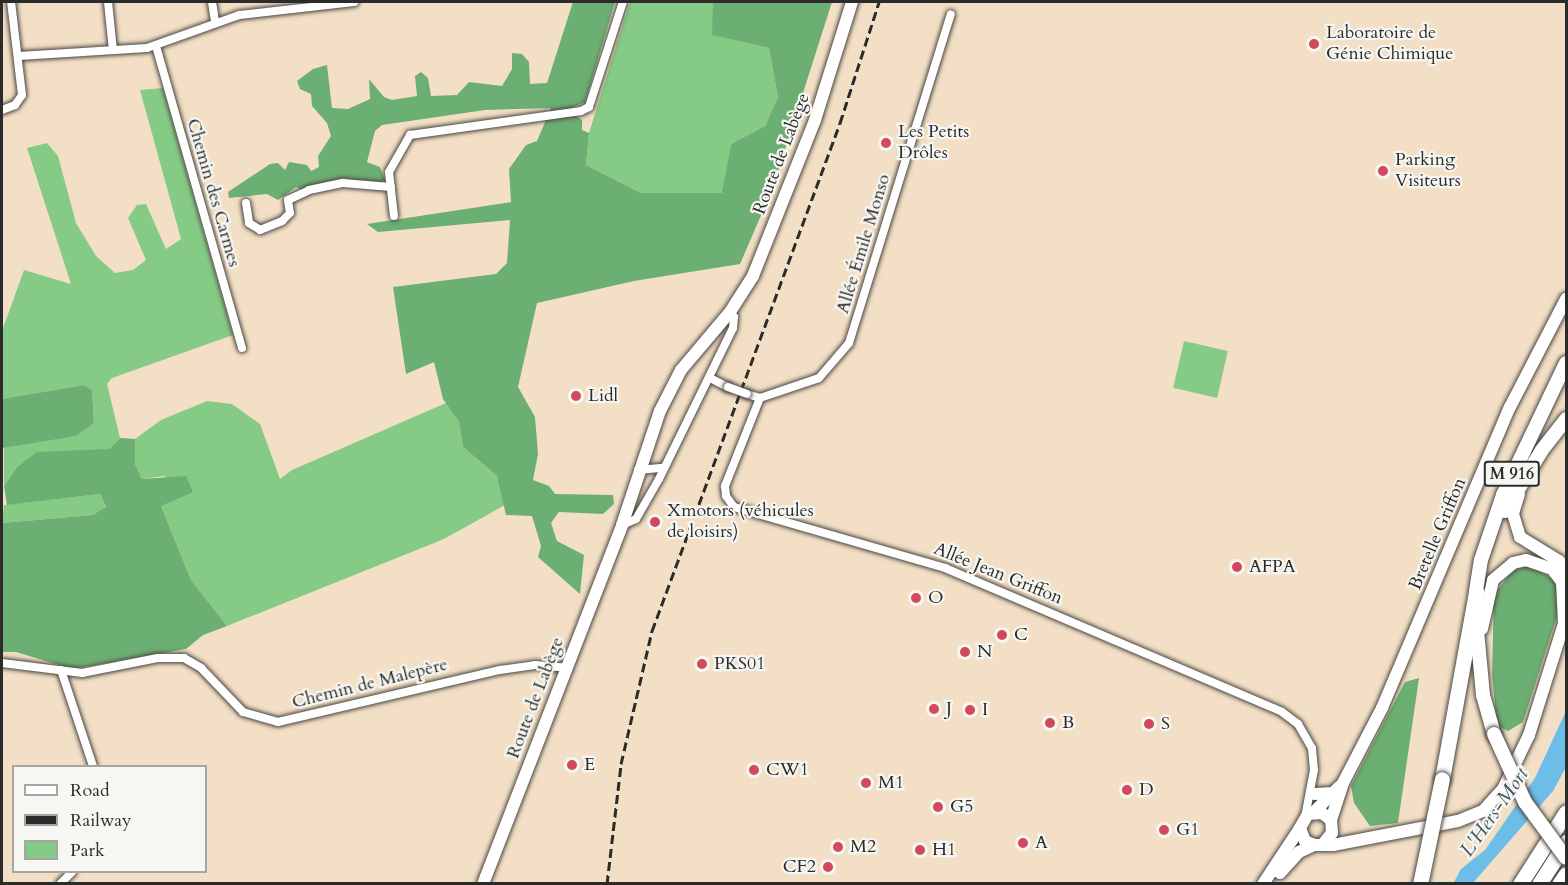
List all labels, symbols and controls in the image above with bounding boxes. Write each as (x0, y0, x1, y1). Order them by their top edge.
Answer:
place label: Laboratoire de Génie Chimique (1326, 23, 1453, 66)
marker: Laboratoire de Génie Chimique (1307, 37, 1321, 51)
street label: Route de Labège (749, 90, 815, 218)
street label: Chemin des Carmes (181, 116, 245, 270)
place label: Les Petits Drôles (898, 122, 969, 164)
marker: Les Petits Drôles (879, 136, 893, 150)
place label: Parking Visiteurs (1395, 150, 1461, 192)
marker: Parking Visiteurs (1376, 164, 1390, 178)
street label: Allée Émile Monso (833, 172, 895, 316)
place label: Lidl (588, 385, 618, 407)
marker: Lidl (569, 389, 583, 403)
road number: M 916 (1484, 461, 1540, 487)
street label: Bretelle Griffon (1405, 475, 1471, 593)
place label: Xmotors (véhicules de loisirs) (667, 501, 814, 544)
marker: Xmotors (véhicules de loisirs) (648, 515, 662, 529)
street label: Allée Jean Griffon (930, 538, 1066, 610)
place label: AFPA (1249, 556, 1296, 578)
marker: AFPA (1230, 560, 1244, 574)
place label: O (928, 587, 944, 609)
marker: O (909, 591, 923, 605)
place label: C (1014, 624, 1028, 646)
marker: C (995, 628, 1009, 642)
street label: Route de Labège (503, 634, 569, 762)
place label: N (977, 641, 992, 663)
marker: N (958, 645, 972, 659)
place label: PKS01 (714, 653, 765, 675)
street label: Chemin de Malepère (290, 654, 450, 714)
marker: PKS01 (695, 657, 709, 671)
place label: J (946, 698, 952, 720)
place label: I (982, 699, 988, 721)
marker: J (927, 702, 941, 716)
marker: I (963, 703, 977, 717)
place label: B (1062, 712, 1074, 734)
place label: S (1161, 713, 1170, 735)
marker: B (1043, 716, 1057, 730)
marker: S (1142, 717, 1156, 731)
place label: E (584, 754, 595, 776)
marker: E (565, 758, 579, 772)
place label: CW1 (766, 759, 809, 781)
marker: CW1 (747, 763, 761, 777)
water label: L'Hers-Mort (1455, 763, 1533, 861)
legend (12, 765, 207, 873)
place label: M1 (878, 772, 904, 794)
marker: M1 (859, 776, 873, 790)
text: Road (70, 778, 110, 803)
place label: D (1139, 779, 1154, 801)
marker: D (1120, 783, 1134, 797)
place label: G5 (950, 796, 973, 818)
marker: G5 (931, 800, 945, 814)
text: Railway (70, 808, 132, 833)
place label: G1 (1176, 819, 1199, 841)
marker: G1 (1157, 823, 1171, 837)
place label: A (1035, 832, 1048, 854)
place label: M2 (850, 836, 876, 858)
marker: A (1016, 836, 1030, 850)
text: Park (70, 838, 105, 863)
place label: H1 (932, 839, 956, 861)
marker: M2 (831, 840, 845, 854)
marker: H1 (913, 843, 927, 857)
place label: CF2 (783, 856, 816, 878)
marker: CF2 (821, 860, 835, 874)

